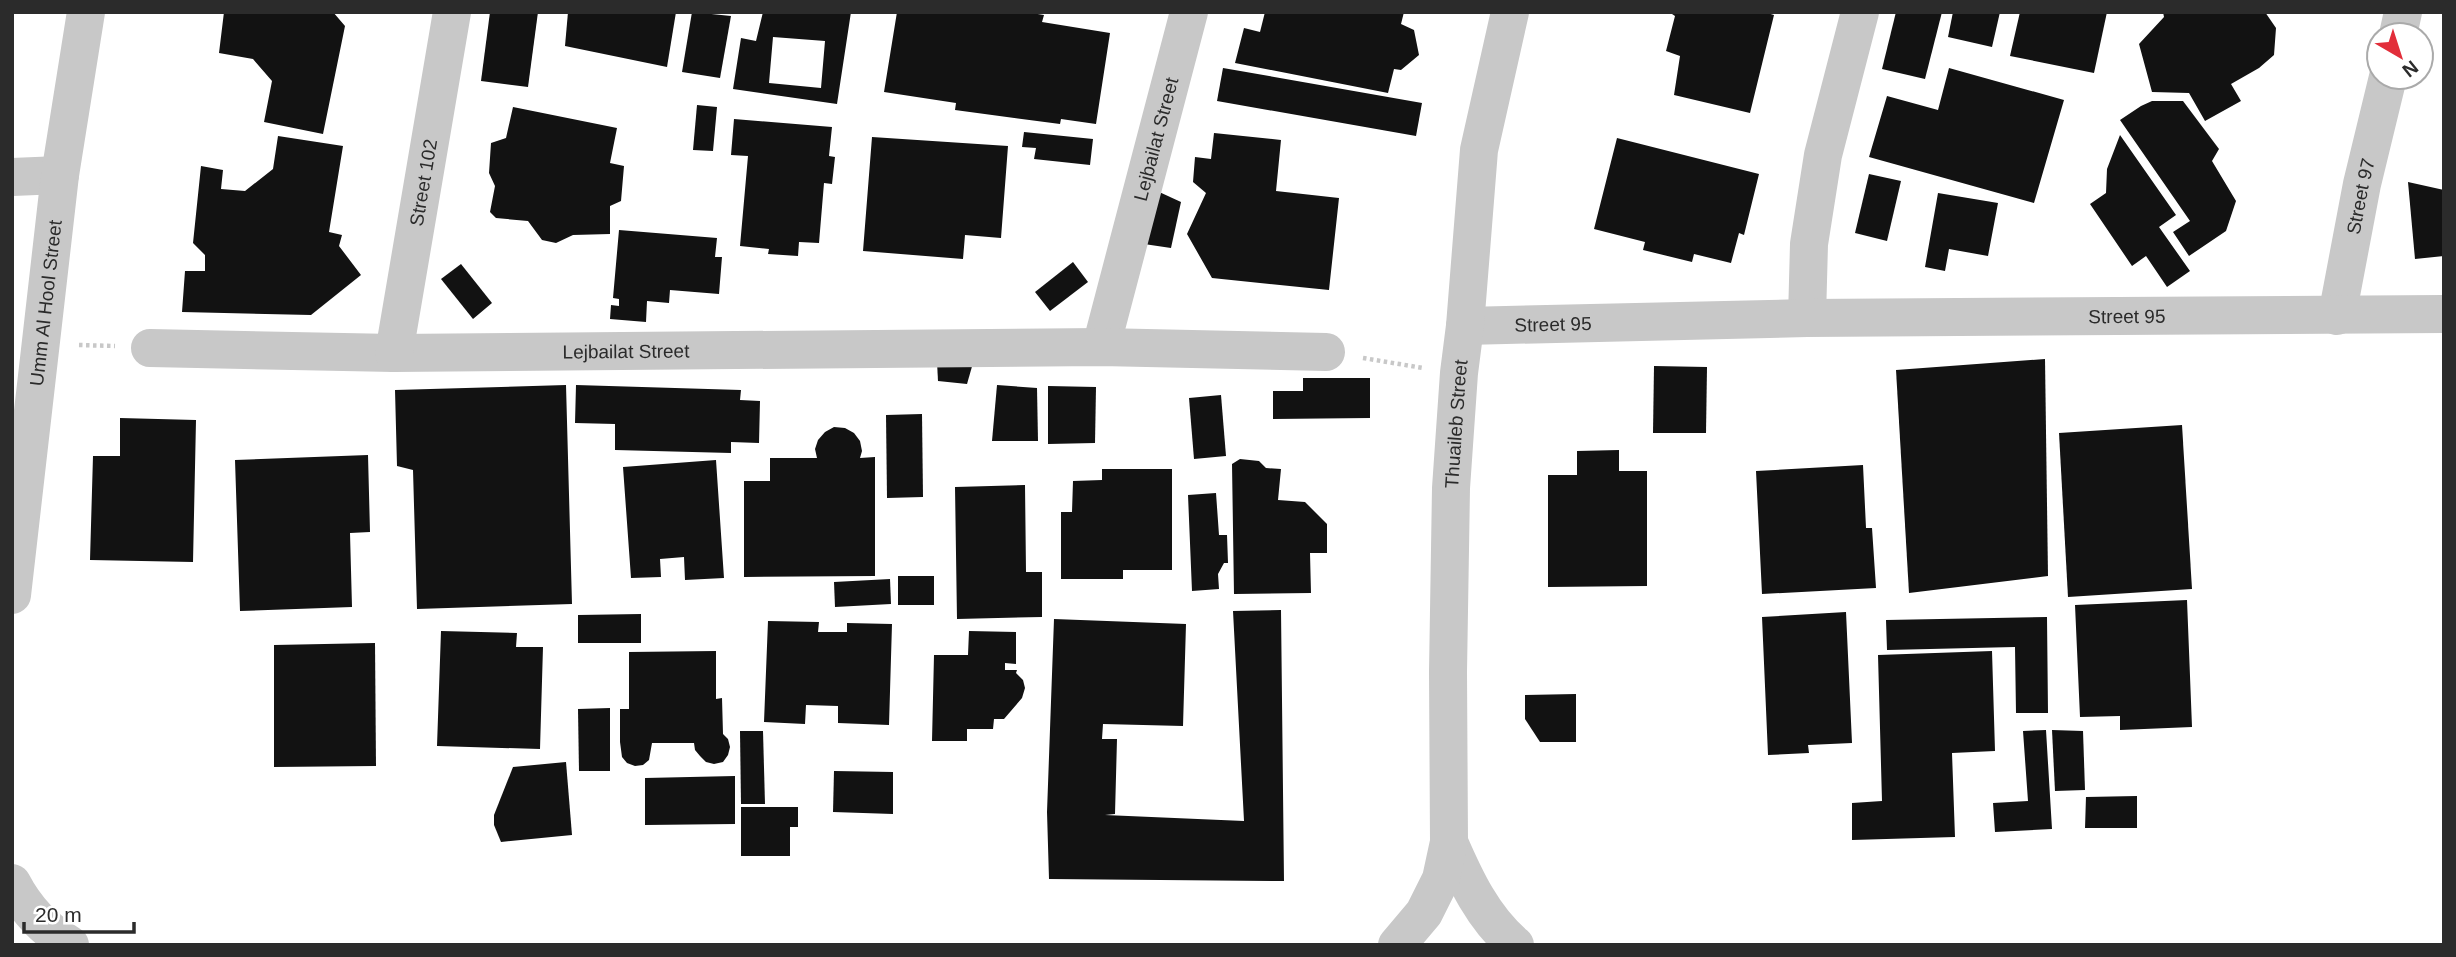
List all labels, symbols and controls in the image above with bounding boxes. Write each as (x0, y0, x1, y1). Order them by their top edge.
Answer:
north arrow (2365, 21, 2435, 91)
text: N (2398, 56, 2422, 81)
street label: Lejbailat Street (1130, 74, 1183, 203)
street label: Street 102 (406, 138, 441, 228)
street label: Street 97 (2343, 156, 2379, 236)
street label: Umm Al Hool Street (26, 218, 66, 387)
street label: Street 95 (2088, 306, 2166, 327)
street label: Street 95 (1514, 313, 1592, 336)
street label: Lejbailat Street (562, 340, 690, 363)
street label: Thuaileb Street (1441, 358, 1472, 489)
scale bar (24, 890, 135, 934)
text: 20 m (35, 903, 82, 926)

